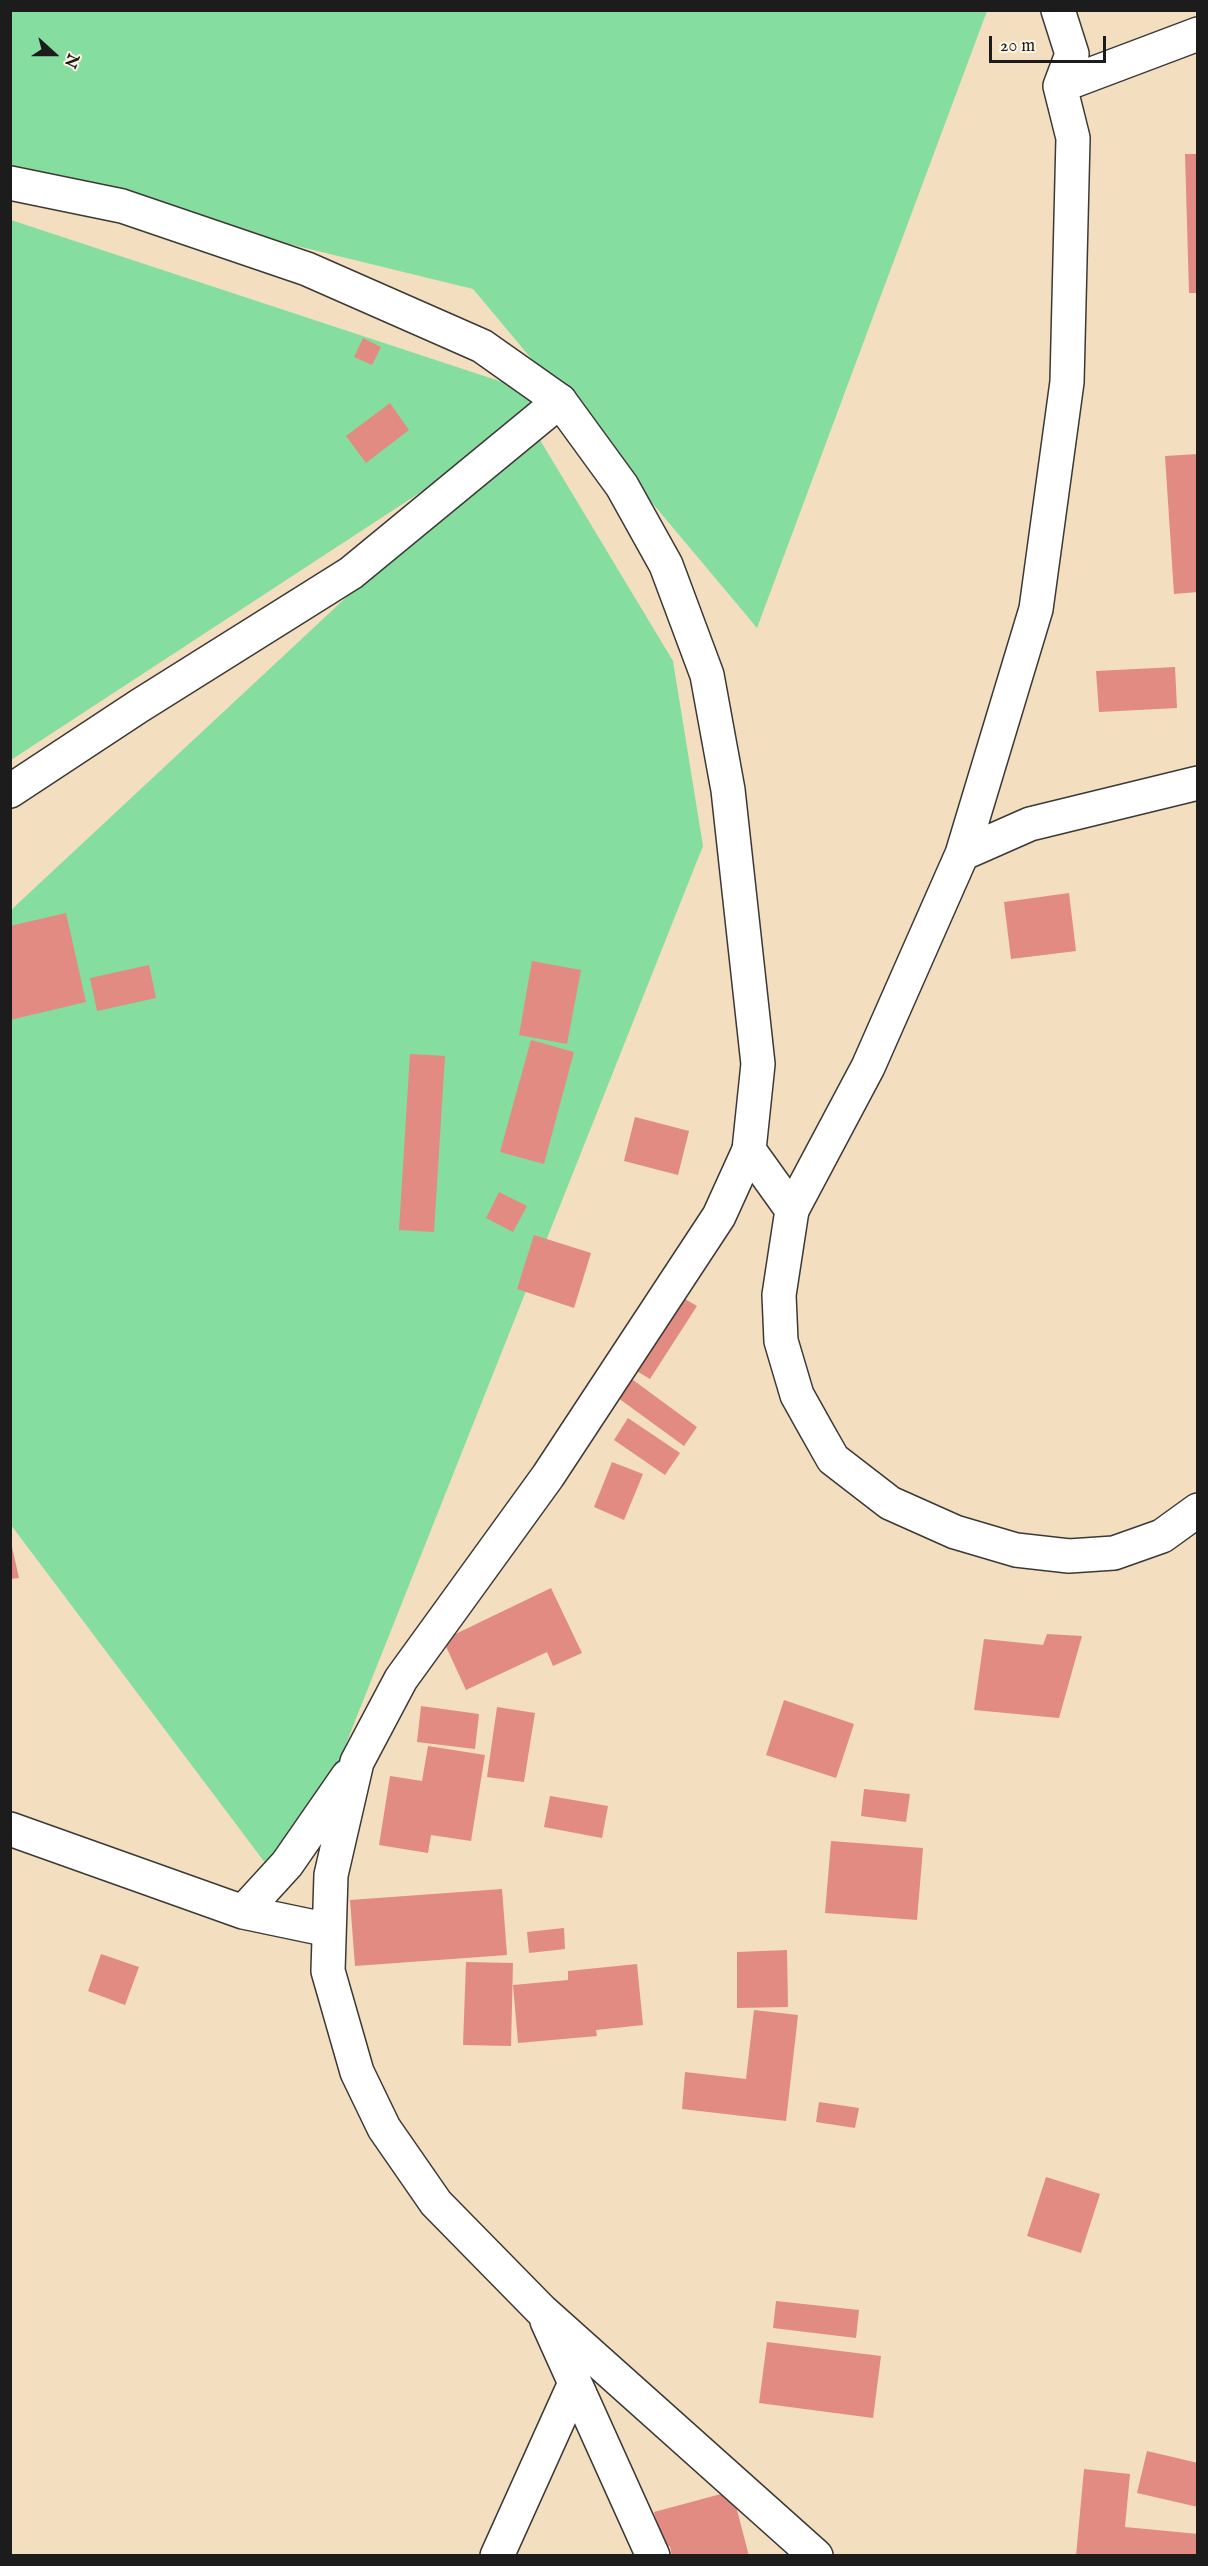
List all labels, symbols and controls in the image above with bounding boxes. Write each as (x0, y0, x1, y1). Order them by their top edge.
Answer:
north arrow (24, 24, 84, 84)
scale bar (992, 24, 1109, 62)
text: 20 m (1000, 35, 1035, 58)
text: N (59, 50, 83, 70)

